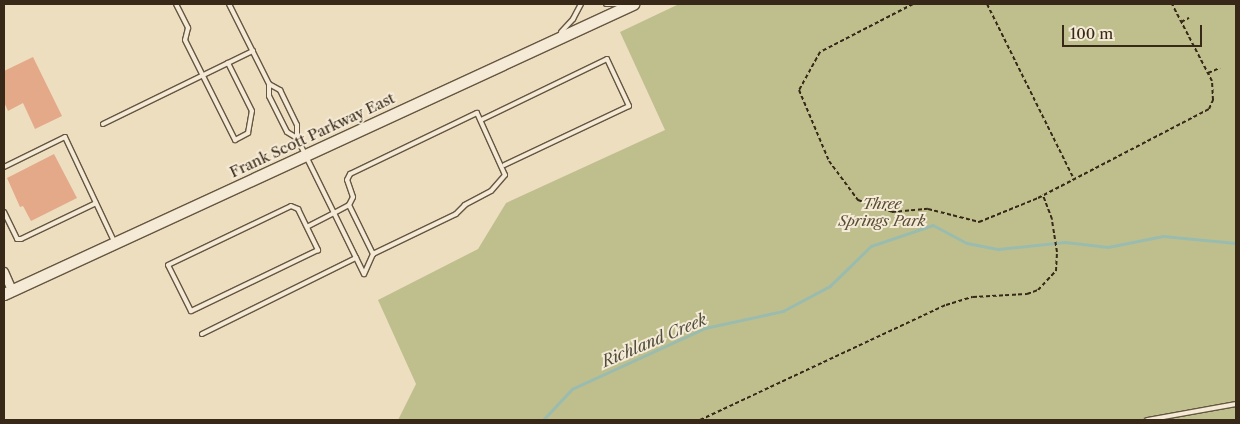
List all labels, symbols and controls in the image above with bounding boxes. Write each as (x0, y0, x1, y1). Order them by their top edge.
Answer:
scale bar (1065, 15, 1205, 47)
text: 100 m (1070, 24, 1113, 43)
street label: Frank Scott Parkway East (226, 89, 398, 181)
park label: Three Springs Park (838, 194, 926, 229)
water label: Richland Creek (599, 309, 709, 371)

